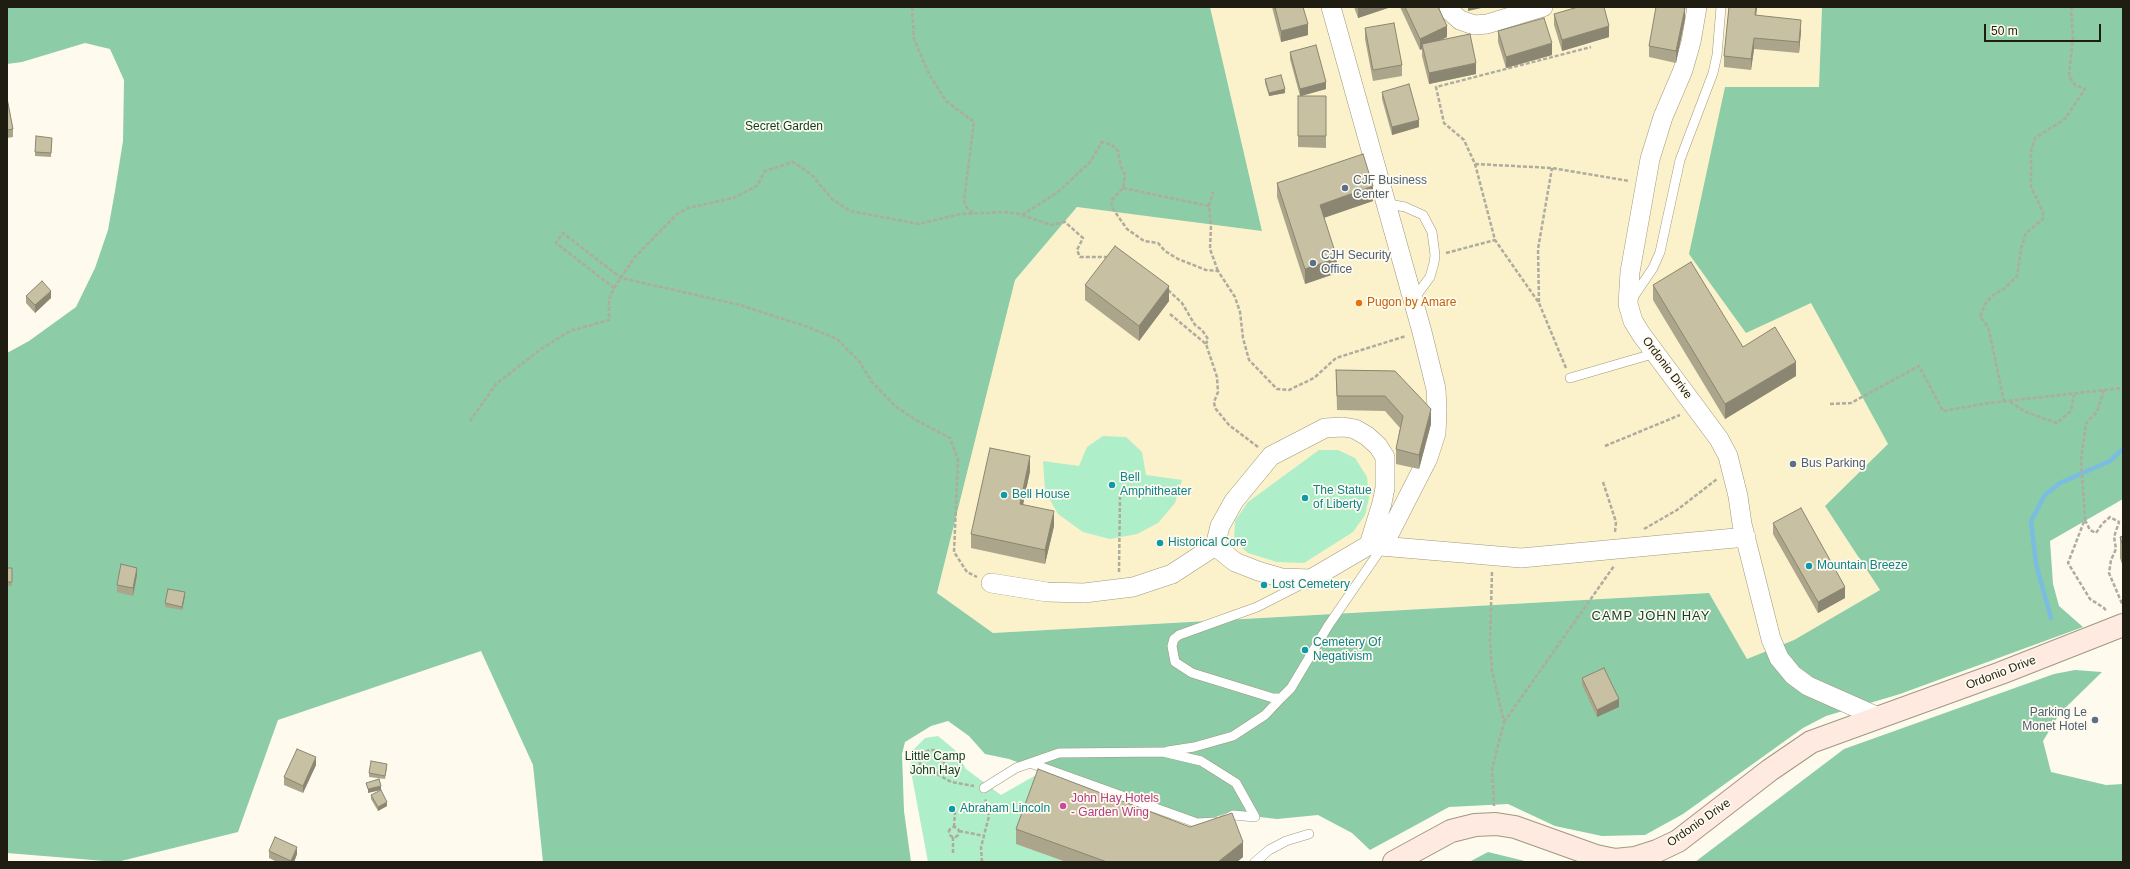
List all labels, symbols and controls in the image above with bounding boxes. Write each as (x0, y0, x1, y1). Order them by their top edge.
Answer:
scale bar (1986, 16, 2103, 42)
text: 50 m (1991, 24, 2018, 38)
park label: Secret Garden (745, 120, 823, 134)
place label: CJF Business Center (1353, 174, 1427, 202)
marker: CJF Business Center (1340, 183, 1350, 193)
place label: CJH Security Office (1321, 249, 1391, 277)
marker: CJH Security Office (1308, 258, 1318, 268)
place label: Pugon by Amare (1367, 296, 1456, 310)
marker: Pugon by Amare (1354, 298, 1364, 308)
street label: Ordonio Drive (1639, 334, 1695, 402)
place label: Bus Parking (1801, 457, 1866, 471)
marker: Bus Parking (1788, 459, 1798, 469)
place label: Bell Amphitheater (1120, 471, 1191, 499)
marker: Bell Amphitheater (1107, 480, 1117, 490)
place label: The Statue of Liberty (1313, 484, 1372, 512)
place label: Bell House (1012, 488, 1070, 502)
marker: Bell House (999, 490, 1009, 500)
marker: The Statue of Liberty (1300, 493, 1310, 503)
place label: Historical Core (1168, 536, 1247, 550)
marker: Historical Core (1155, 538, 1165, 548)
place label: Mountain Breeze (1817, 559, 1908, 573)
marker: Mountain Breeze (1804, 561, 1814, 571)
place label: Lost Cemetery (1272, 578, 1350, 592)
marker: Lost Cemetery (1259, 580, 1269, 590)
district label: CAMP JOHN HAY (1592, 608, 1710, 624)
place label: Cemetery Of Negativism (1313, 636, 1381, 664)
marker: Cemetery Of Negativism (1300, 645, 1310, 655)
street label: Ordonio Drive (1964, 653, 2038, 693)
place label: Parking Le Monet Hotel (2022, 706, 2087, 734)
marker: Parking Le Monet Hotel (2090, 715, 2100, 725)
park label: Little Camp John Hay (905, 750, 965, 778)
place label: John Hay Hotels - Garden Wing (1071, 792, 1159, 820)
street label: Ordonio Drive (1665, 796, 1733, 850)
marker: John Hay Hotels - Garden Wing (1058, 801, 1068, 811)
place label: Abraham Lincoln (960, 802, 1050, 816)
marker: Abraham Lincoln (947, 804, 957, 814)

